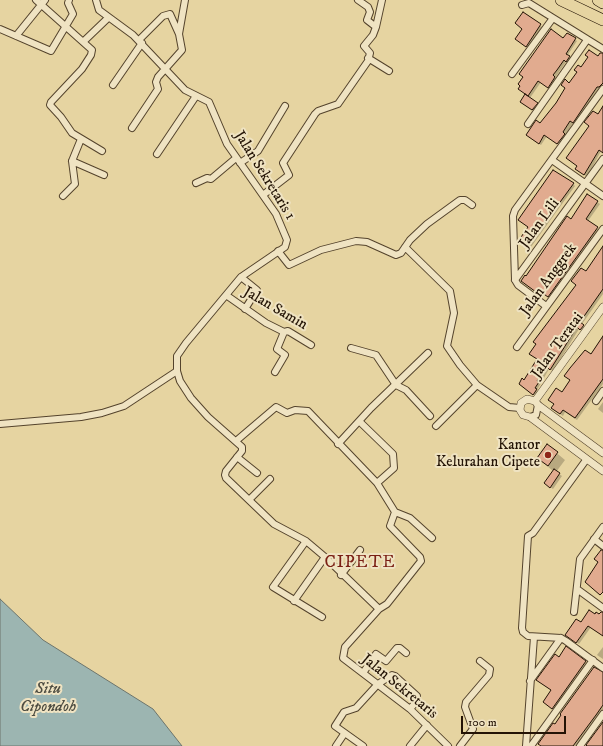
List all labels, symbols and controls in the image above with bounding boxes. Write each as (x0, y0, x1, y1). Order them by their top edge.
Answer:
street label: Jalan Sekretaris 1 (229, 128, 299, 224)
street label: Jalan Lili (516, 196, 564, 252)
street label: Jalan Anggrek (517, 240, 581, 320)
street label: Jalan Samin (240, 283, 310, 335)
street label: Jalan Teratai (528, 310, 588, 382)
place label: Kantor Kelurahan Cipete (436, 437, 540, 472)
marker: Kantor Kelurahan Cipete (543, 450, 553, 460)
district label: CIPETE (324, 553, 396, 573)
street label: Jalan Sekretaris (357, 651, 441, 723)
water label: Situ Cipondoh (20, 680, 76, 718)
scale bar (463, 708, 568, 734)
text: 100 m (468, 715, 497, 730)

